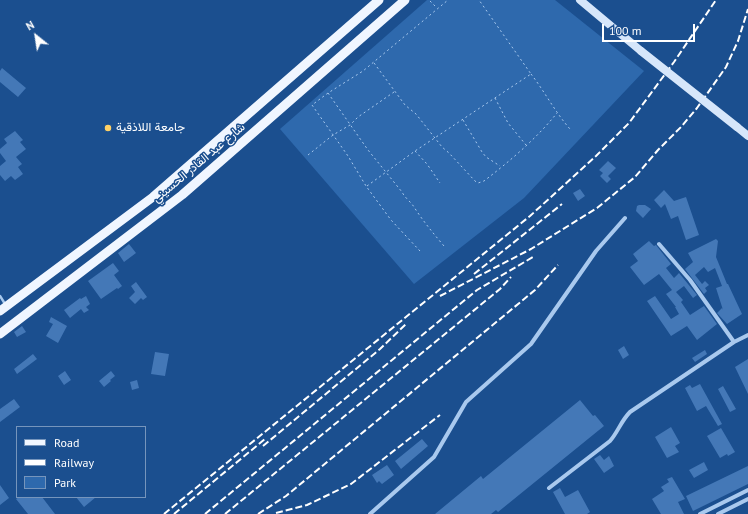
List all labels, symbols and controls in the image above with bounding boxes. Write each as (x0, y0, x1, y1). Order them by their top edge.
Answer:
north arrow (16, 16, 56, 56)
scale bar (604, 16, 697, 42)
text: N (23, 18, 37, 33)
text: 100 m (609, 23, 642, 38)
street label: شارع عبد القادر الحسيني (150, 120, 248, 206)
place label: جامعة اللاذقية (116, 121, 185, 135)
marker: جامعة اللاذقية (103, 123, 113, 133)
legend (16, 426, 146, 498)
text: Road (54, 435, 79, 450)
text: Railway (54, 455, 94, 470)
text: Park (54, 475, 76, 490)

